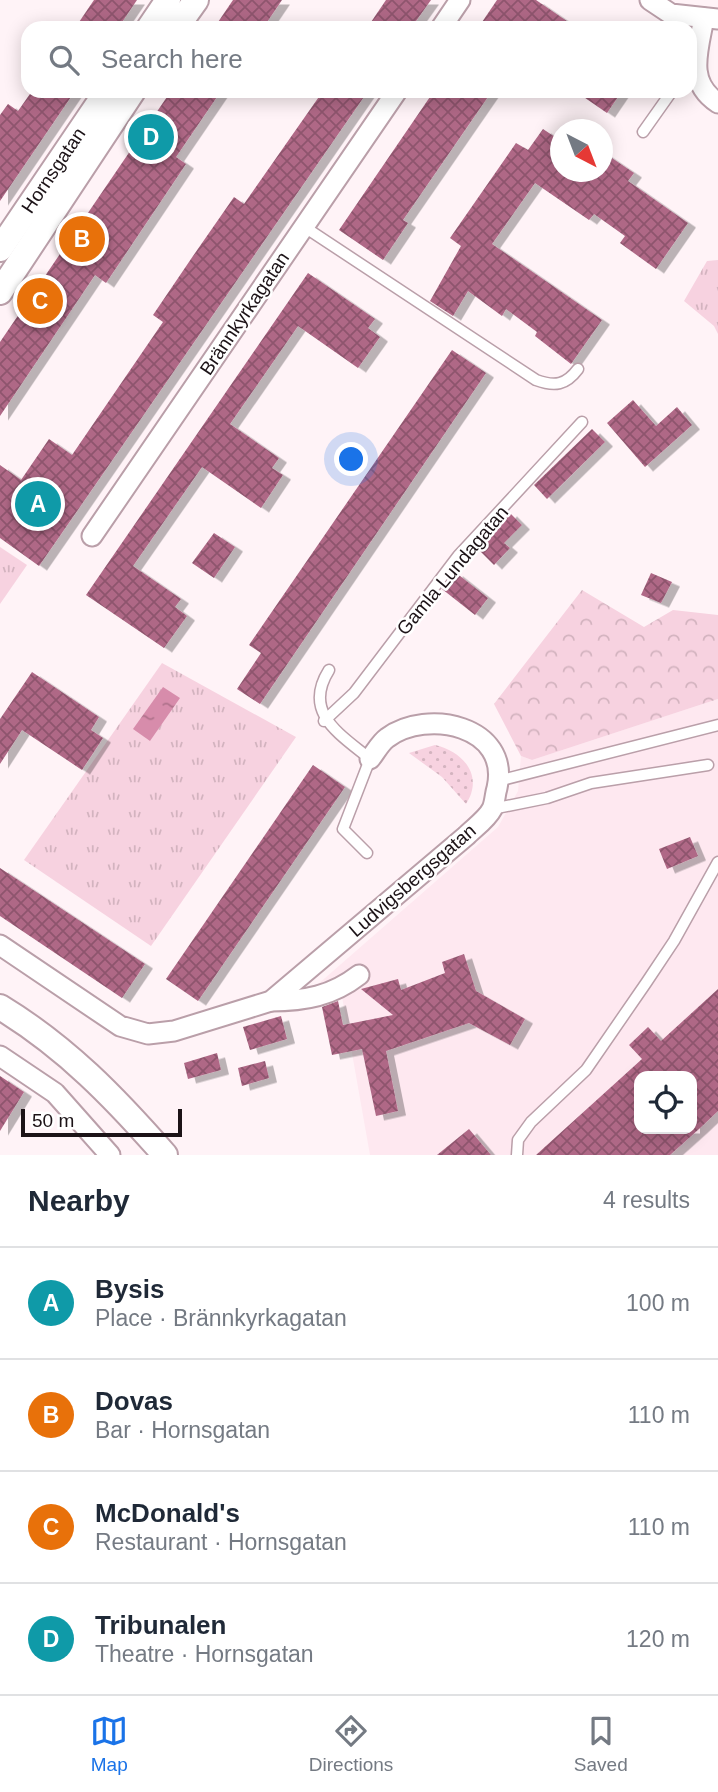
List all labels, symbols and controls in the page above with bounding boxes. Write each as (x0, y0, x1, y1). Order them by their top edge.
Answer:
search box (21, 21, 697, 98)
icon: search (45, 41, 83, 79)
text: Search here (101, 44, 243, 74)
pin: D (128, 111, 174, 163)
north arrow (550, 119, 613, 182)
street label: Hornsgatan (17, 124, 90, 217)
pin: B (59, 213, 105, 265)
street label: Brännkyrkagatan (196, 248, 293, 379)
pin: C (17, 275, 63, 327)
your location (334, 442, 368, 476)
pin: A (15, 478, 61, 530)
street label: Gamla Lundagatan (392, 502, 512, 639)
street label: Ludvigsbergsgatan (345, 820, 480, 941)
map controls (634, 1071, 697, 1134)
button: locate (634, 1071, 697, 1134)
scale bar (21, 1106, 182, 1138)
text: 50 m (32, 1110, 74, 1131)
text: Nearby (28, 1184, 130, 1217)
text: 4 results (603, 1187, 690, 1213)
text: Bysis (95, 1274, 164, 1304)
text: A (43, 1290, 59, 1316)
text: 100 m (626, 1290, 690, 1316)
text: Place · Brännkyrkagatan (95, 1305, 347, 1331)
text: Dovas (95, 1386, 173, 1416)
text: B (43, 1402, 59, 1428)
text: 110 m (628, 1402, 690, 1428)
text: Bar · Hornsgatan (95, 1417, 270, 1443)
text: McDonald's (95, 1498, 240, 1528)
text: C (43, 1514, 59, 1540)
text: 110 m (628, 1514, 690, 1540)
text: Restaurant · Hornsgatan (95, 1529, 347, 1555)
text: Tribunalen (95, 1610, 226, 1640)
text: D (43, 1626, 59, 1652)
text: 120 m (626, 1626, 690, 1652)
text: Theatre · Hornsgatan (95, 1641, 314, 1667)
tab: Map (90, 1712, 128, 1776)
tab: Directions (309, 1712, 393, 1776)
tab: Saved (574, 1712, 628, 1776)

